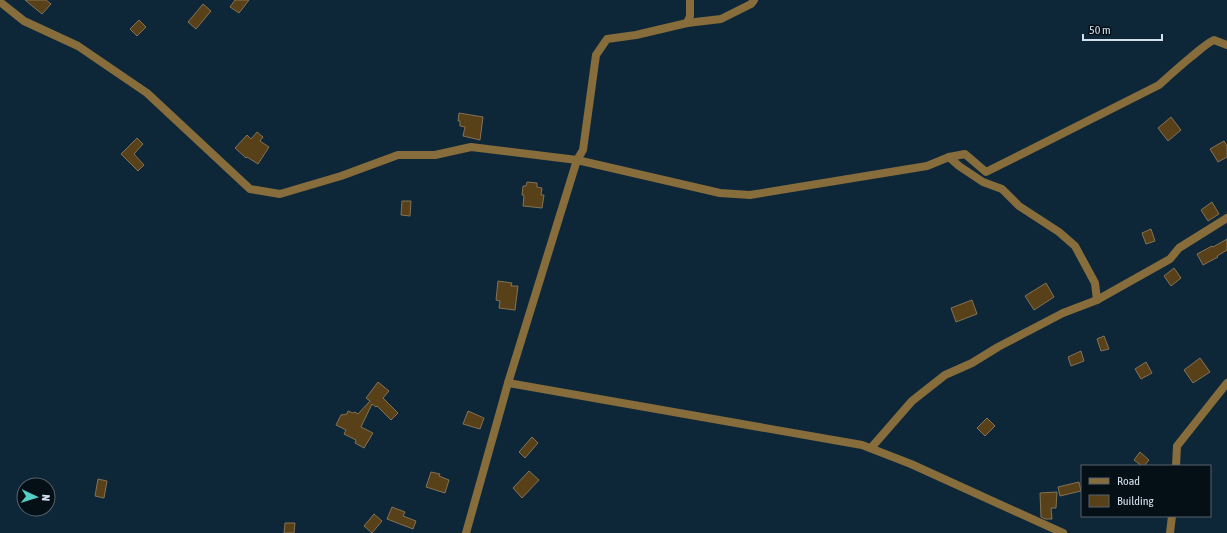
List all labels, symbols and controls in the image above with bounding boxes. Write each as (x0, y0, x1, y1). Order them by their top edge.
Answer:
scale bar (1083, 16, 1162, 42)
text: 50 m (1089, 23, 1111, 37)
legend (1081, 465, 1211, 517)
text: Road (1117, 474, 1140, 488)
north arrow (16, 477, 56, 517)
text: N (40, 494, 52, 501)
text: Building (1117, 494, 1155, 508)

